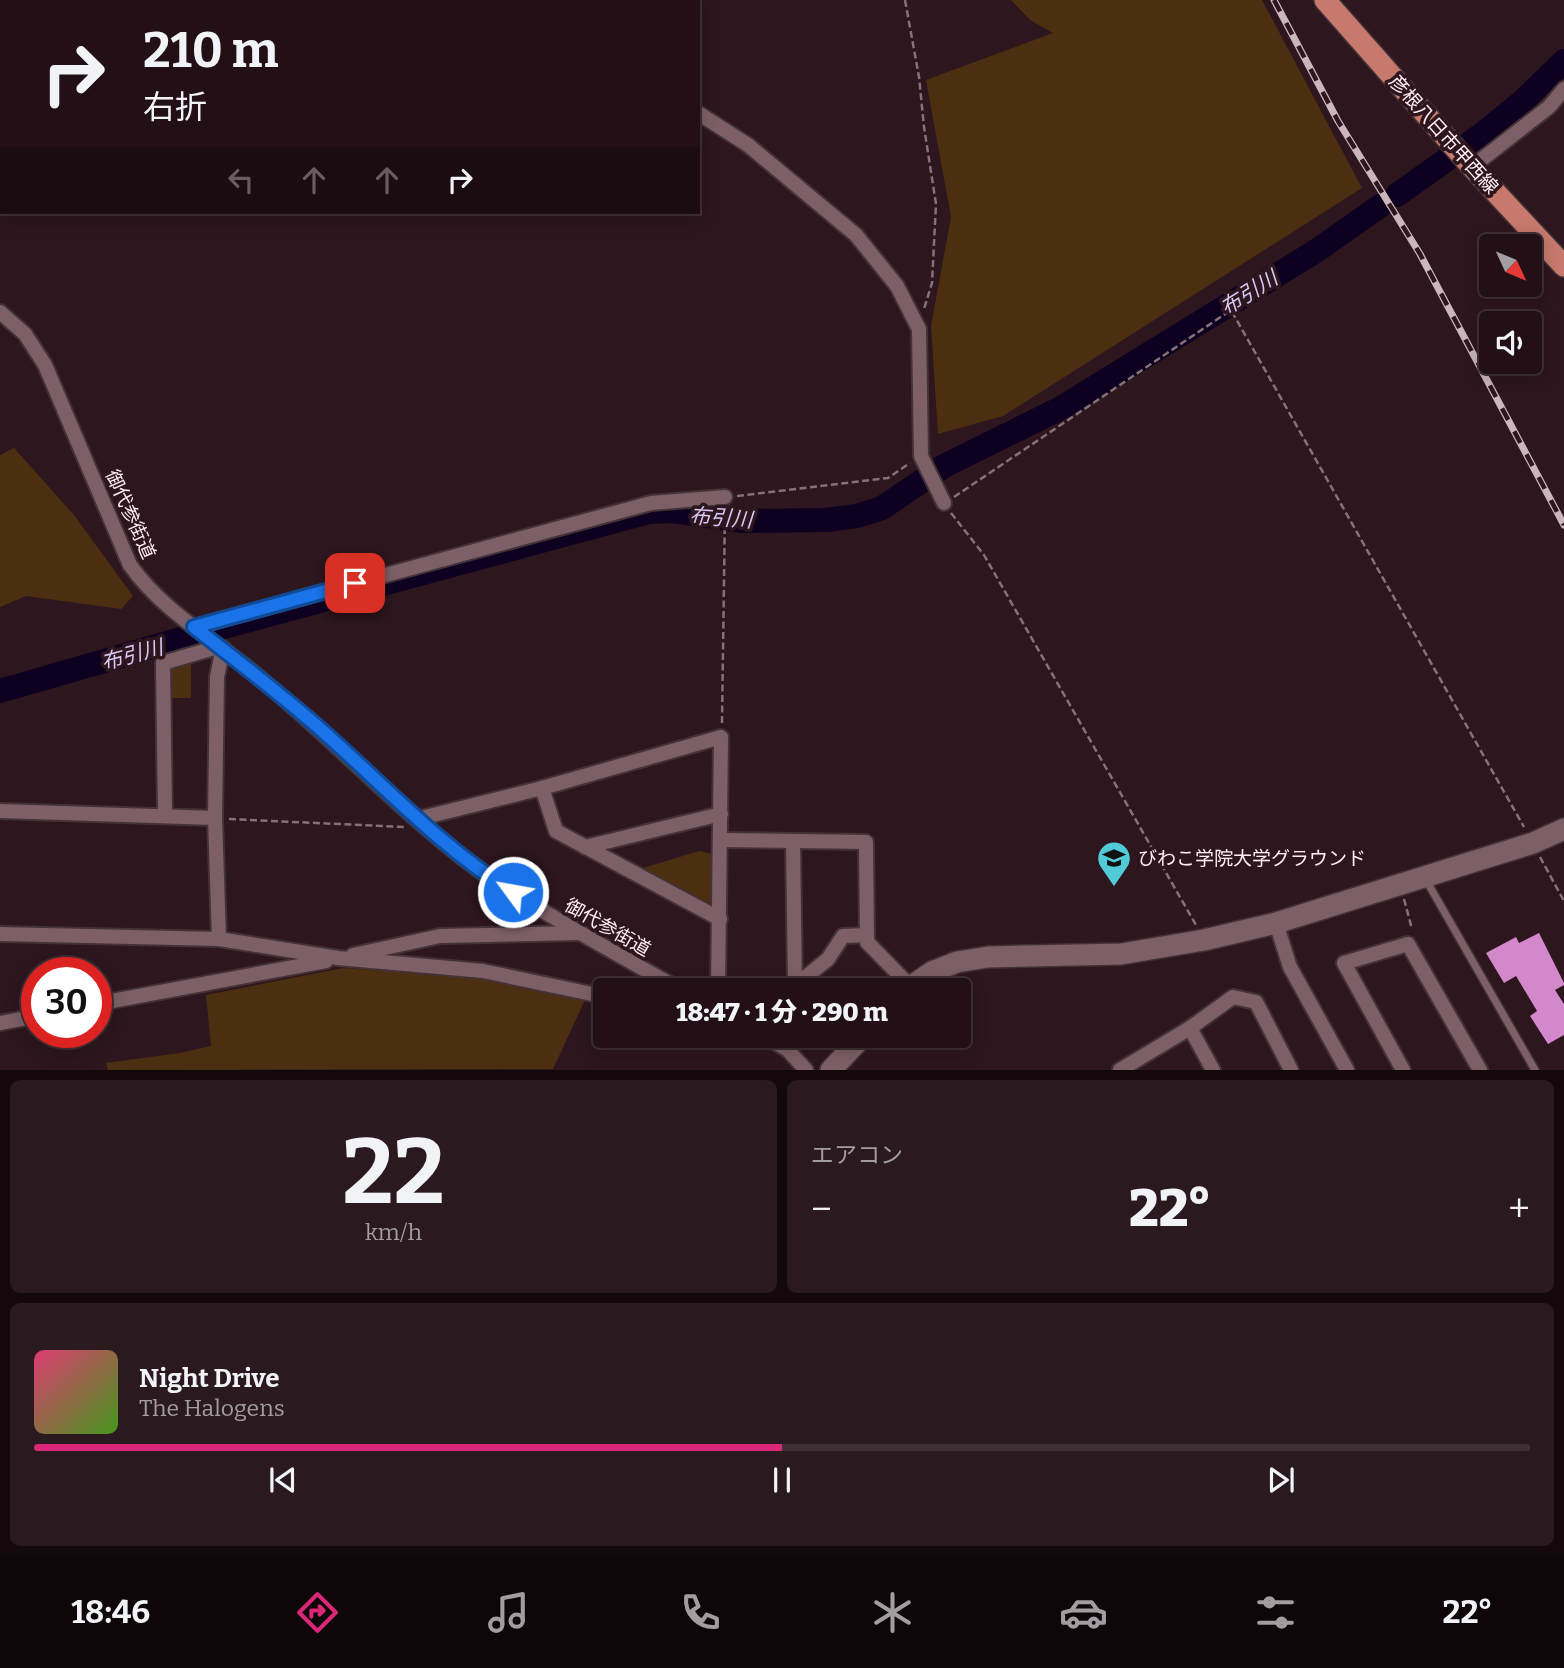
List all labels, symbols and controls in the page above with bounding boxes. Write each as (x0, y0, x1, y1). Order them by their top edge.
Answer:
text: 210 m (143, 21, 278, 80)
icon: right (28, 28, 119, 119)
street label: 彦根八日市甲西線 (1384, 70, 1503, 199)
text: 右折 (143, 88, 207, 126)
icon: left (222, 161, 260, 199)
icon: ahead (295, 161, 333, 199)
icon: ahead (368, 161, 406, 199)
icon: right (441, 161, 479, 199)
north arrow (1479, 234, 1542, 298)
map controls (1479, 234, 1542, 374)
water label: 布引川 (1215, 264, 1284, 321)
button: sound (1479, 311, 1542, 374)
street label: 御代参街道 (101, 466, 160, 562)
water label: 布引川 (689, 503, 755, 533)
pin (325, 553, 385, 613)
icon: arrive (336, 564, 374, 602)
water label: 布引川 (98, 634, 168, 676)
school or university icon: びわこ学院大学グラウンド (1095, 839, 1133, 888)
place label: びわこ学院大学グラウンド (1138, 847, 1366, 870)
position arrow (476, 855, 550, 929)
street label: 御代参街道 (561, 894, 655, 961)
speed limit sign: 30 (21, 957, 112, 1048)
text: 18:47 · 1 分 · 290 m (676, 997, 888, 1028)
text: 22 (342, 1118, 445, 1227)
text: エアコン (811, 1141, 903, 1169)
text: 22° (1129, 1177, 1211, 1240)
text: − (811, 1186, 832, 1232)
text: + (1508, 1186, 1530, 1232)
text: km/h (365, 1218, 422, 1246)
text: Night Drive (139, 1363, 280, 1394)
text: The Halogens (139, 1394, 285, 1422)
icon: previous (264, 1461, 302, 1499)
icon: pause (763, 1461, 801, 1499)
icon: next (1262, 1461, 1300, 1499)
icon: directions (293, 1588, 342, 1637)
icon: music (484, 1588, 533, 1637)
icon: phone (676, 1588, 725, 1637)
icon: climate (868, 1588, 917, 1637)
icon: car (1059, 1588, 1108, 1637)
icon: filters (1251, 1588, 1300, 1637)
text: 18:46 (71, 1593, 150, 1631)
text: 22° (1443, 1593, 1493, 1631)

